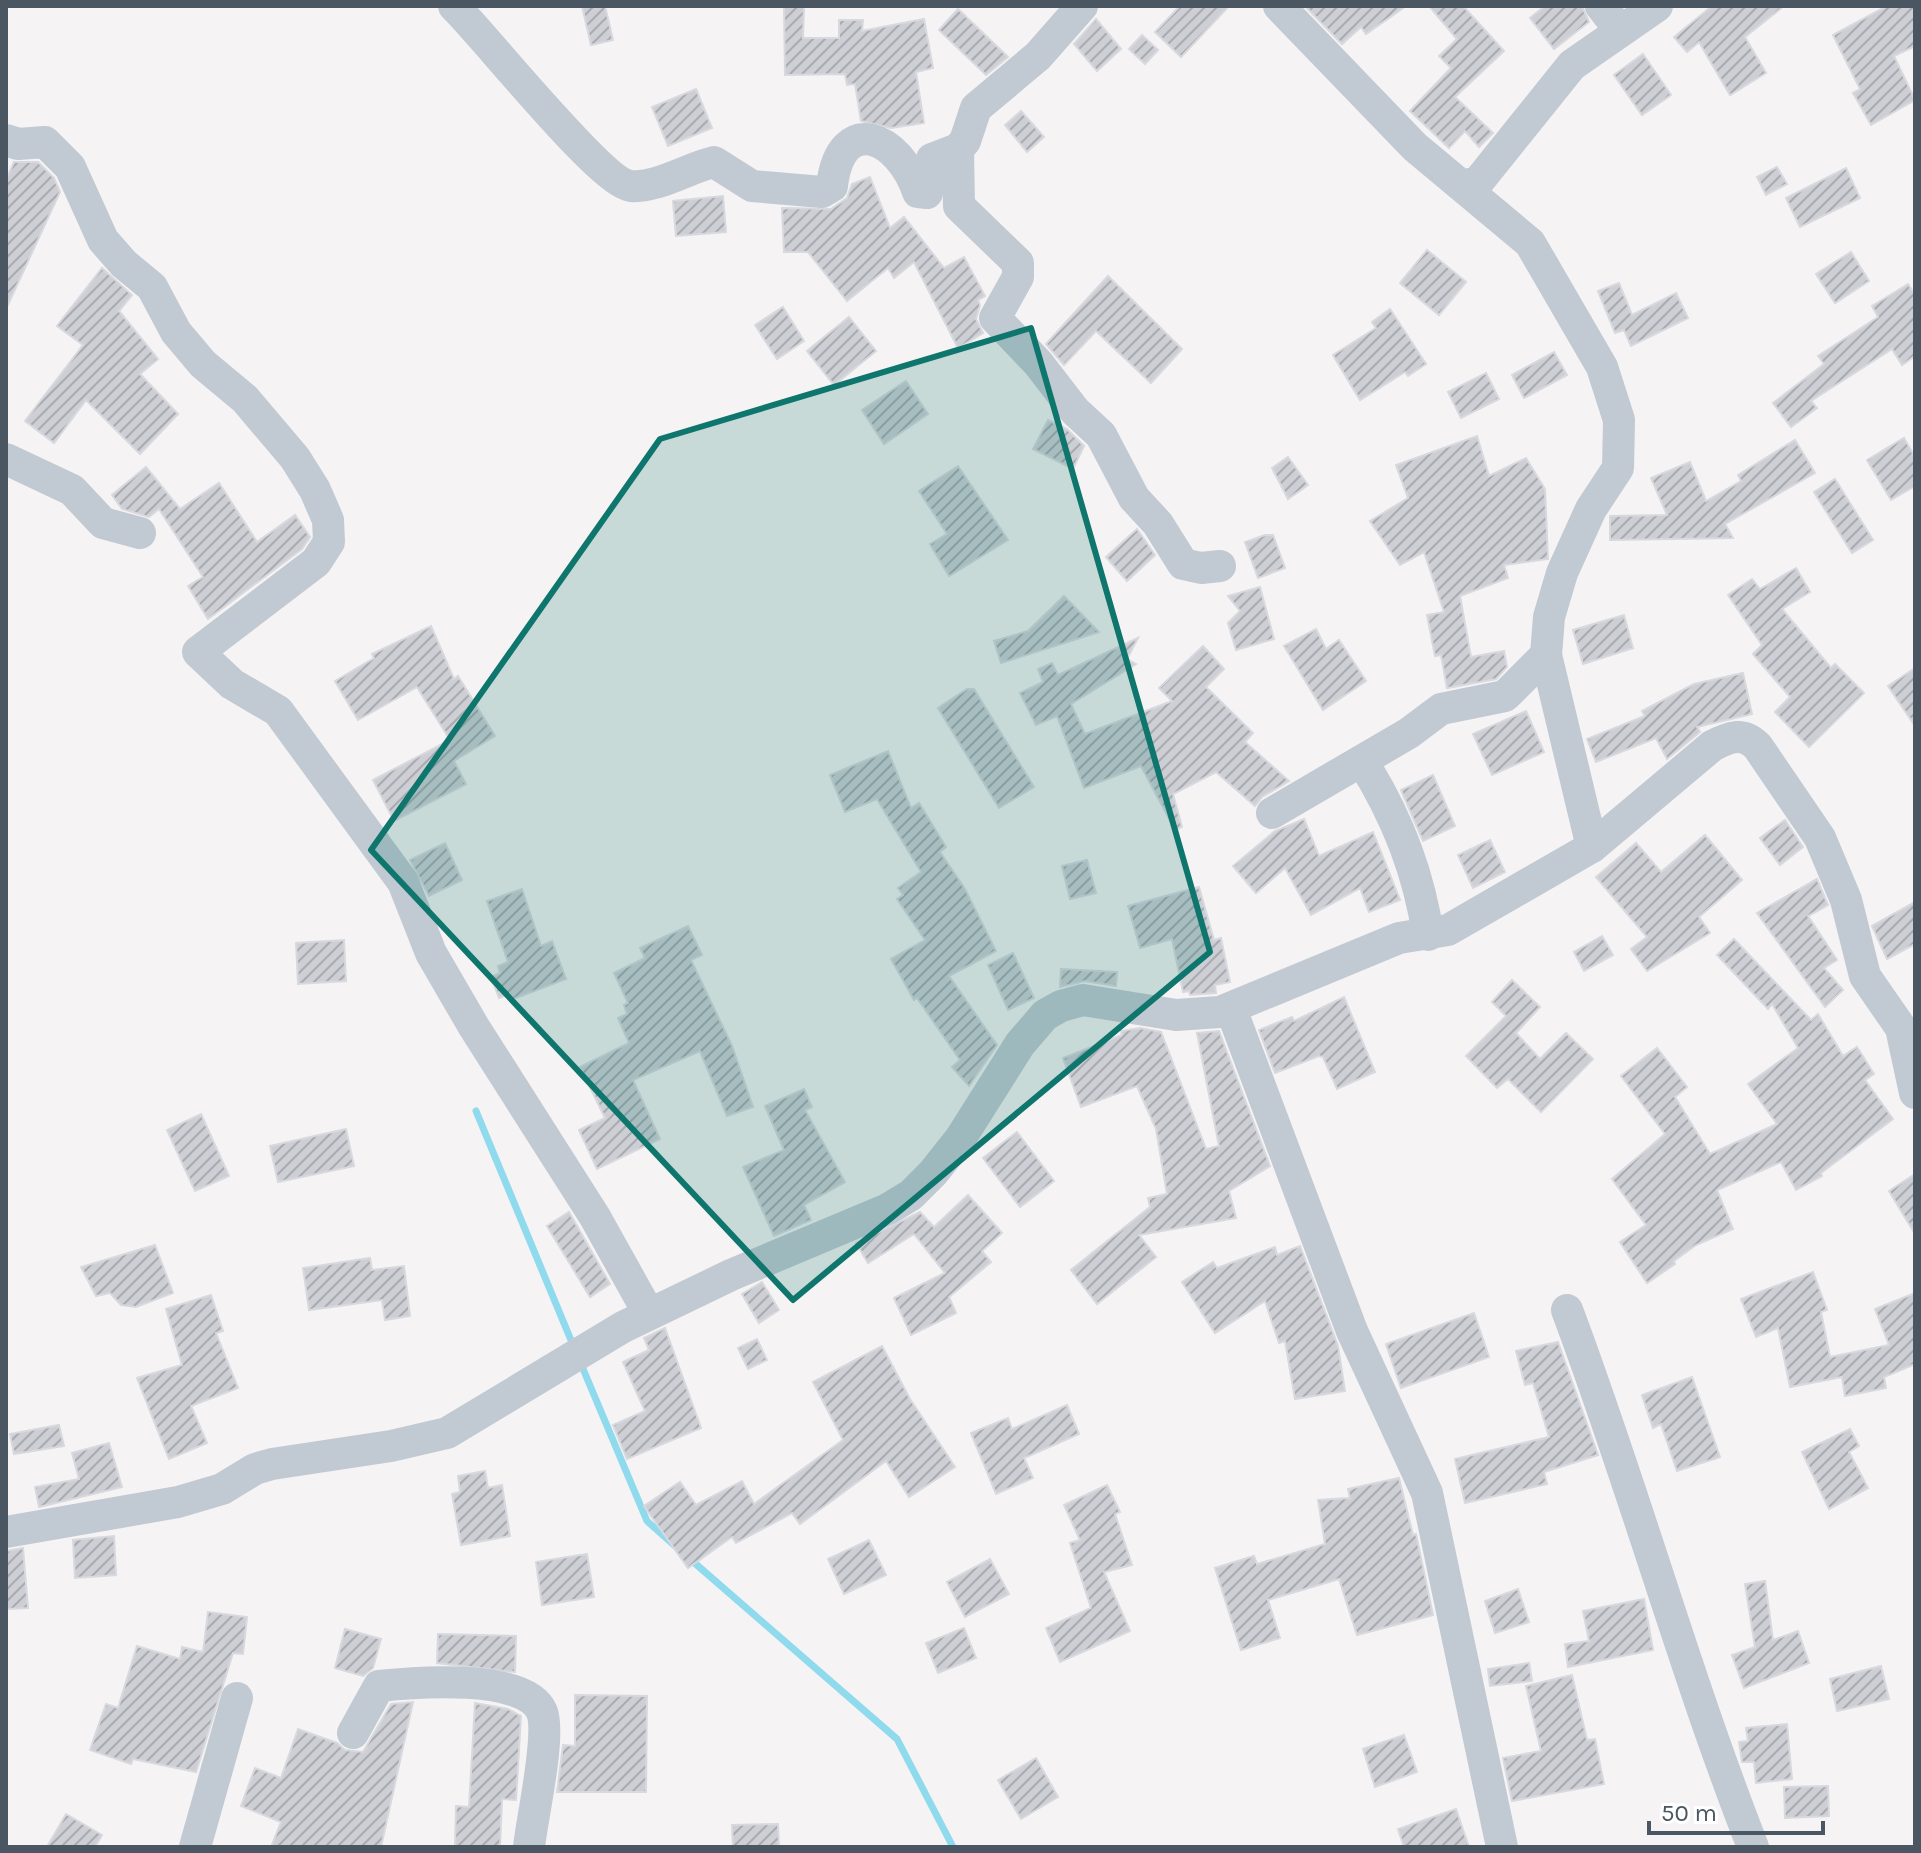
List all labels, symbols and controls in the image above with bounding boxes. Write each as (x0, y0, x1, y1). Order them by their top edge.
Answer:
scale bar (1649, 1785, 1823, 1835)
text: 50 m (1661, 1799, 1717, 1827)

